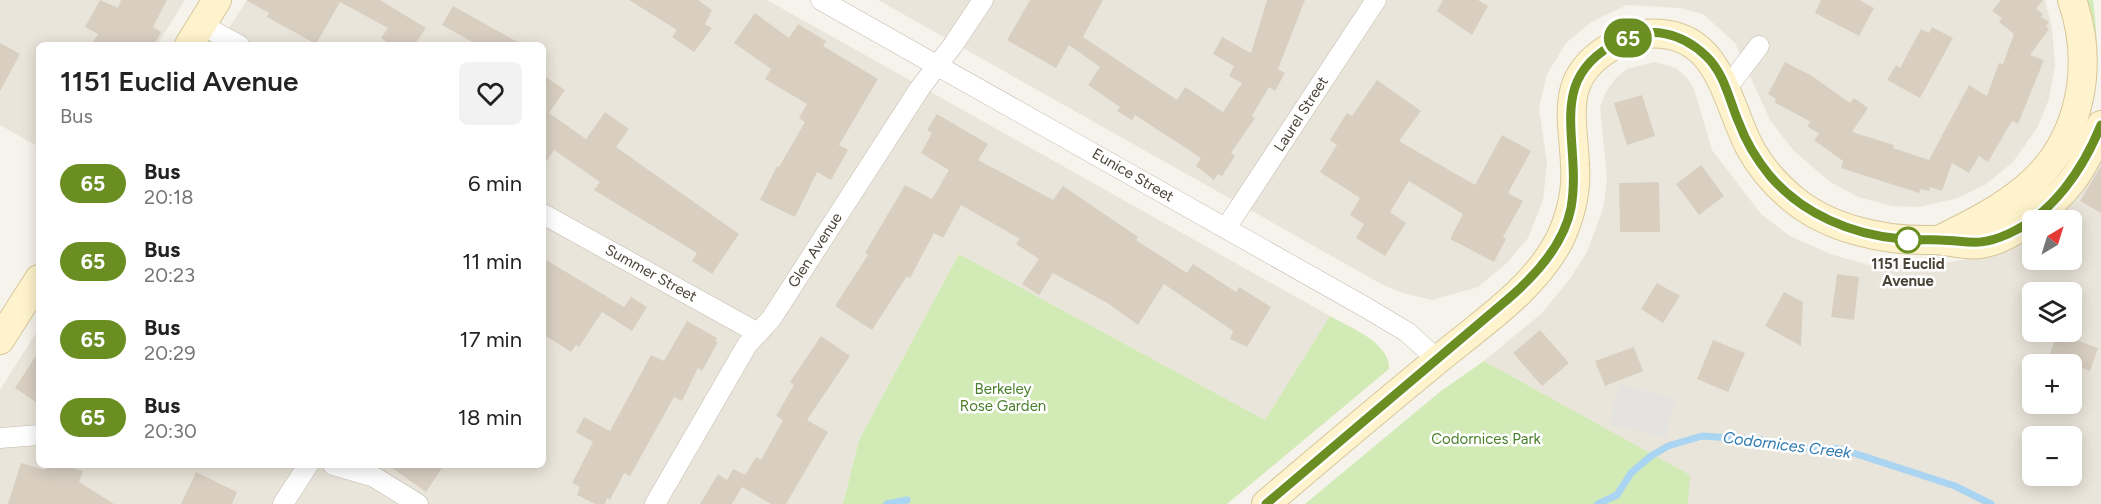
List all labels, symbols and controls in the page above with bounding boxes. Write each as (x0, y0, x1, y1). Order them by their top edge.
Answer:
line badge: 65 (1601, 18, 1655, 57)
text: 65 (1616, 26, 1640, 51)
button: heart (459, 62, 522, 125)
text: 1151 Euclid Avenue (60, 64, 299, 98)
street label: Laurel Street (1270, 73, 1332, 155)
text: Bus (60, 104, 93, 128)
street label: Eunice Street (1089, 144, 1177, 206)
text: Bus (144, 158, 180, 185)
text: 6 min (468, 170, 522, 197)
text: 65 (81, 171, 105, 196)
text: 20:18 (144, 185, 194, 209)
street label: Glen Avenue (784, 209, 846, 291)
north arrow (2022, 210, 2082, 270)
map controls (2022, 210, 2082, 486)
marker: 1151 Euclid Avenue (1895, 227, 1921, 253)
text: Bus (144, 236, 180, 263)
street label: Summer Street (602, 240, 700, 306)
text: 11 min (462, 248, 522, 275)
text: 65 (81, 249, 105, 274)
place label: 1151 Euclid Avenue (1871, 255, 1945, 290)
text: 20:23 (144, 263, 195, 287)
button: layers (2022, 282, 2082, 342)
text: Bus (144, 314, 180, 341)
text: 17 min (460, 326, 522, 353)
text: 65 (81, 327, 105, 352)
text: 20:29 (144, 341, 196, 365)
button: + (2022, 354, 2082, 414)
park label: Berkeley Rose Garden (960, 380, 1046, 415)
text: Bus (144, 392, 180, 419)
text: 18 min (458, 404, 522, 431)
text: 65 (81, 405, 105, 430)
text: 20:30 (144, 419, 197, 443)
button: − (2022, 426, 2082, 486)
water label: Codornices Creek (1722, 428, 1853, 462)
park label: Codornices Park (1431, 430, 1541, 448)

